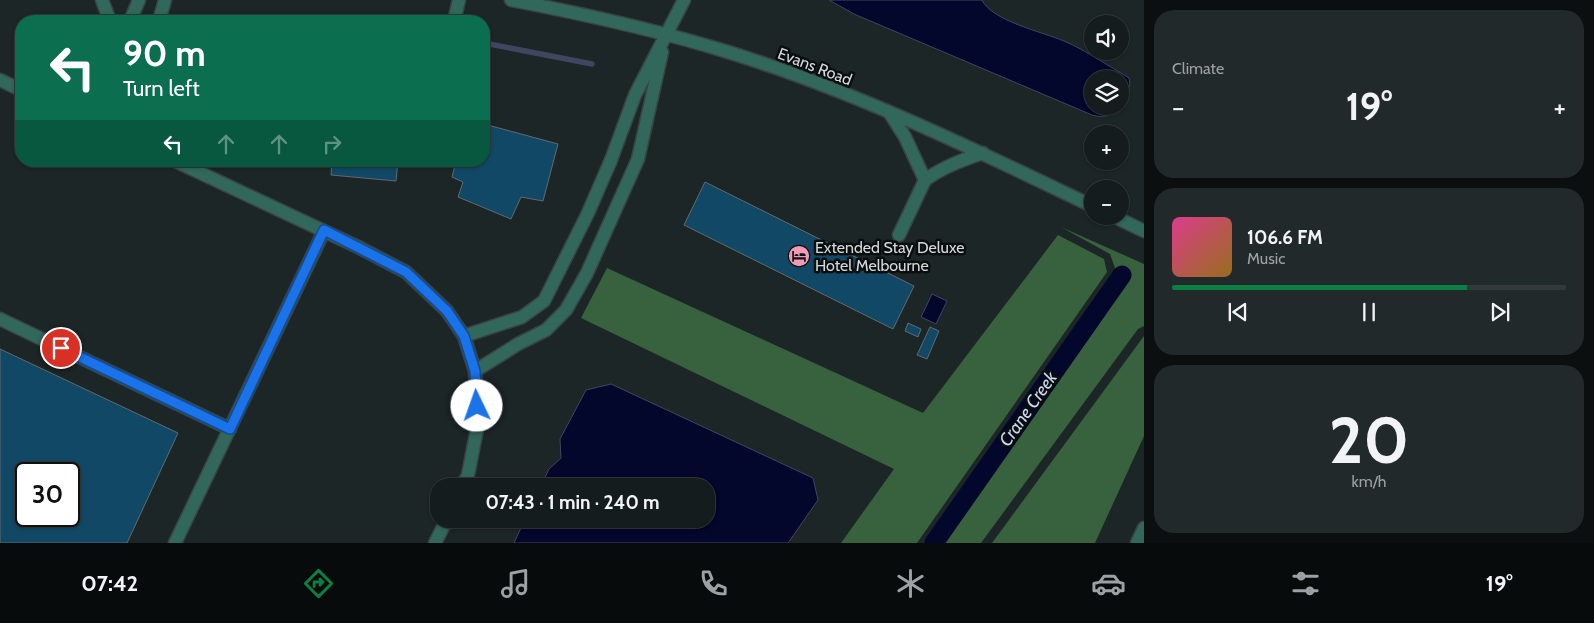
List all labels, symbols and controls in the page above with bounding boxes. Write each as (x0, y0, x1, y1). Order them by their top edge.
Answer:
map controls (1084, 15, 1129, 225)
button: sound (1084, 15, 1129, 60)
text: 90 m (123, 32, 206, 75)
icon: left (40, 35, 105, 100)
street label: Evans Road (775, 44, 855, 89)
text: Climate (1172, 59, 1224, 78)
button: layers (1084, 70, 1129, 115)
text: Turn left (123, 75, 200, 102)
text: 19° (1346, 83, 1392, 130)
text: − (1172, 90, 1184, 124)
text: + (1554, 90, 1566, 124)
button: + (1084, 125, 1129, 170)
icon: left (159, 130, 187, 158)
icon: ahead (212, 130, 240, 158)
icon: ahead (265, 130, 293, 158)
icon: right (318, 130, 346, 158)
button: − (1084, 180, 1129, 225)
text: 106.6 FM (1247, 226, 1323, 249)
place label: Extended Stay Deluxe Hotel Melbourne (815, 238, 964, 275)
hotel icon: Extended Stay Deluxe Hotel Melbourne (787, 244, 811, 268)
text: Music (1247, 249, 1285, 268)
icon: previous (1224, 298, 1252, 326)
icon: pause (1355, 298, 1383, 326)
icon: next (1486, 298, 1514, 326)
pin (40, 327, 82, 369)
icon: arrive (47, 334, 75, 362)
water label: Crane Creek (994, 366, 1062, 451)
position arrow (450, 379, 502, 431)
text: 20 (1329, 400, 1409, 479)
speed limit sign: 30 (15, 462, 80, 527)
text: km/h (1351, 472, 1387, 491)
text: 07:43 · 1 min · 240 m (485, 491, 660, 514)
icon: directions (301, 566, 336, 601)
icon: music (498, 566, 533, 601)
icon: phone (696, 566, 731, 601)
icon: climate (893, 566, 928, 601)
icon: car (1091, 566, 1126, 601)
icon: filters (1288, 566, 1323, 601)
text: 07:42 (81, 570, 138, 597)
text: 19° (1486, 570, 1513, 597)

